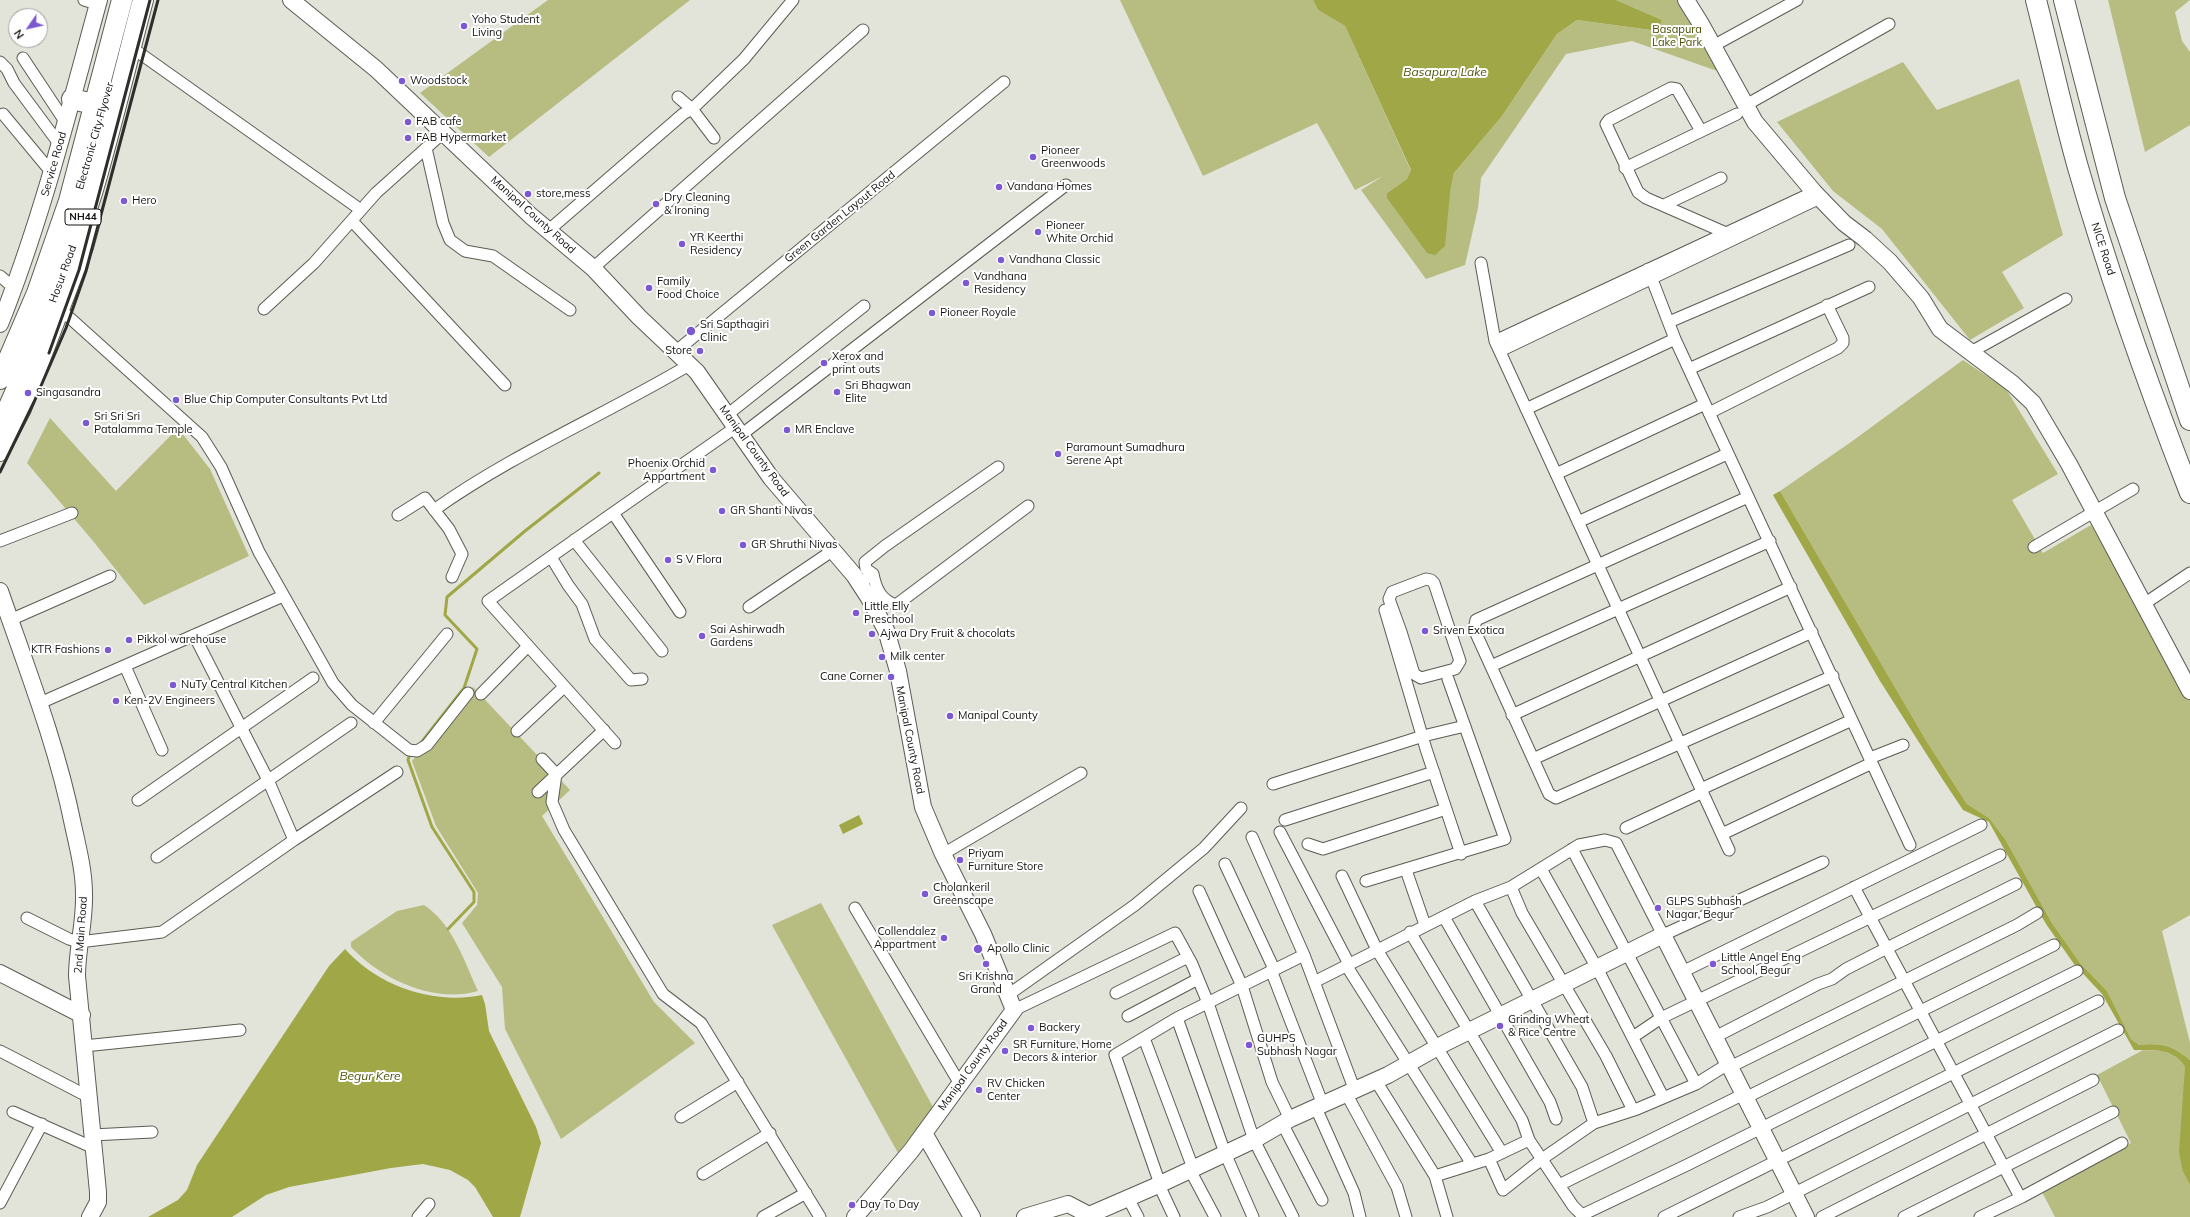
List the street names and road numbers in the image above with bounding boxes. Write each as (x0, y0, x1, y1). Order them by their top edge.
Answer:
street label: Electronic City Flyover (73, 81, 117, 191)
street label: Service Road (38, 130, 70, 198)
street label: Green Garden Layout Road (782, 168, 898, 266)
street label: Manipal County Road (488, 173, 578, 257)
road number: NH44 (65, 209, 101, 225)
street label: NICE Road (2088, 221, 2118, 277)
street label: Hosur Road (46, 243, 80, 305)
street label: Manipal County Road (716, 403, 792, 499)
street label: Manipal County Road (893, 685, 927, 795)
street label: 2nd Main Road (72, 896, 90, 974)
street label: Manipal County Road (935, 1017, 1011, 1113)

